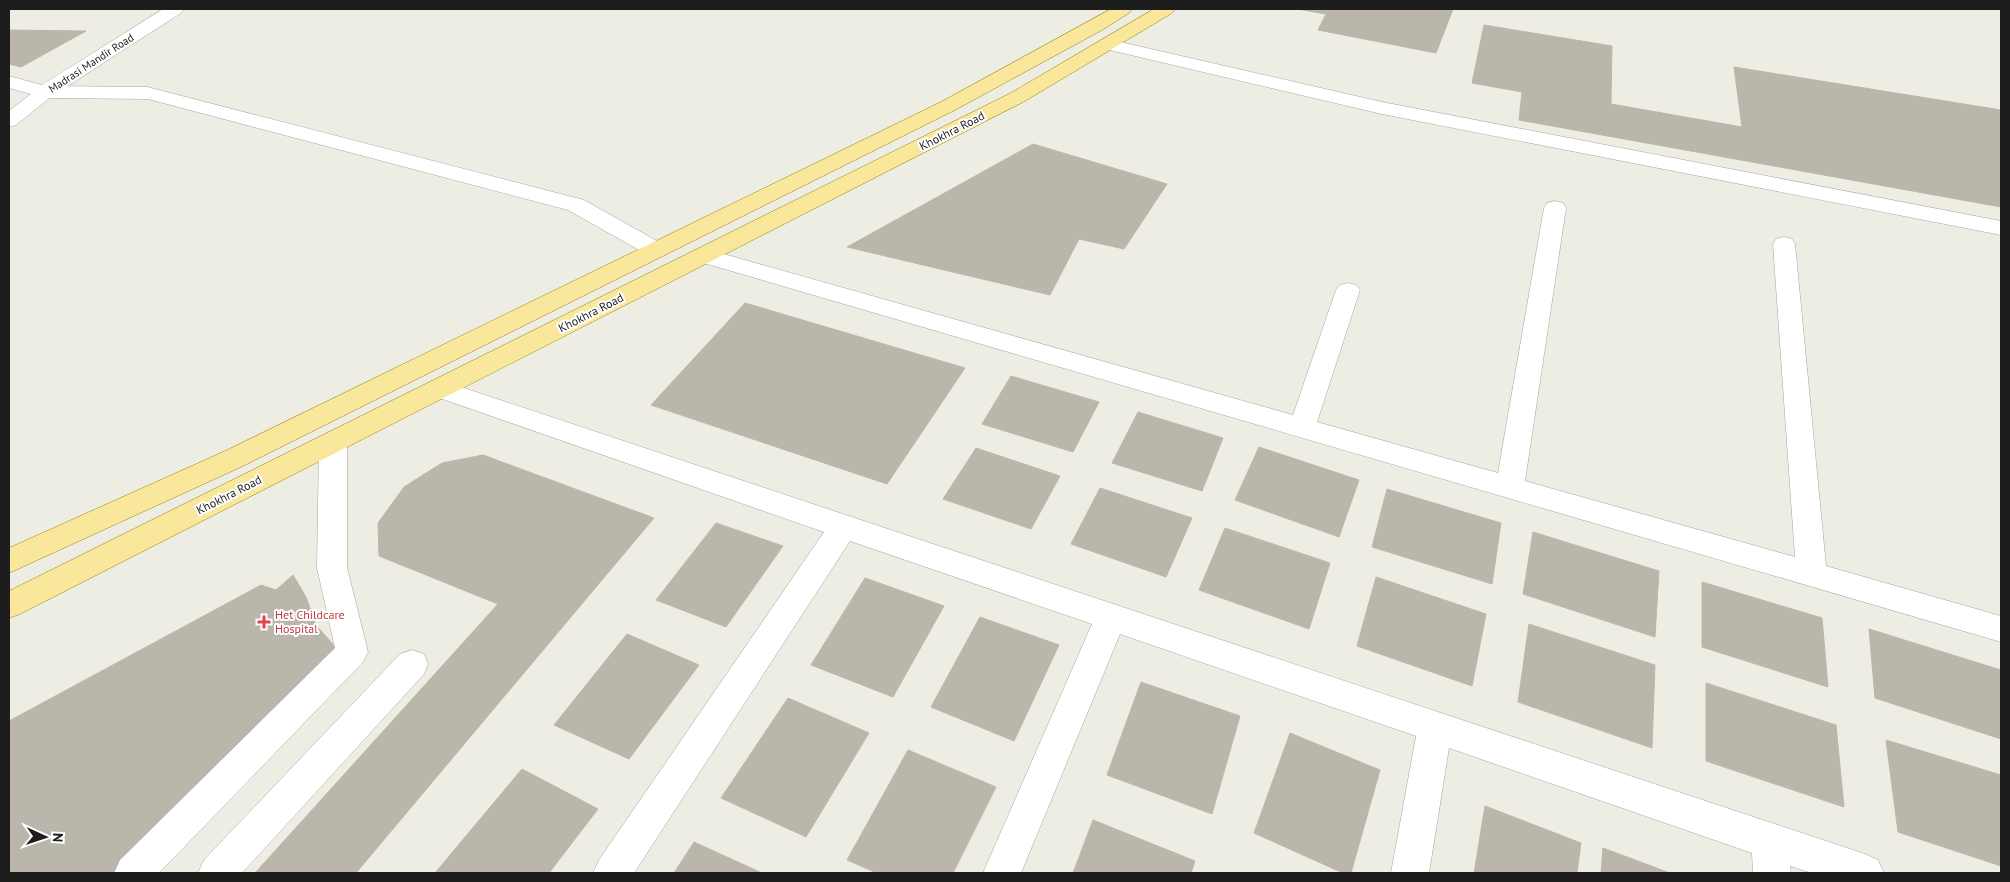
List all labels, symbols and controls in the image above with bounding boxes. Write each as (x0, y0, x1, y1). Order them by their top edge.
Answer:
street label: Madrasi Mandir Road (46, 30, 136, 96)
street label: Khokhra Road (917, 108, 987, 153)
street label: Khokhra Road (556, 290, 626, 335)
street label: Khokhra Road (194, 472, 264, 517)
place label: Het Childcare Hospital (275, 607, 345, 636)
marker: Het Childcare Hospital (257, 615, 271, 629)
north arrow (20, 812, 70, 862)
text: N (49, 833, 67, 843)

